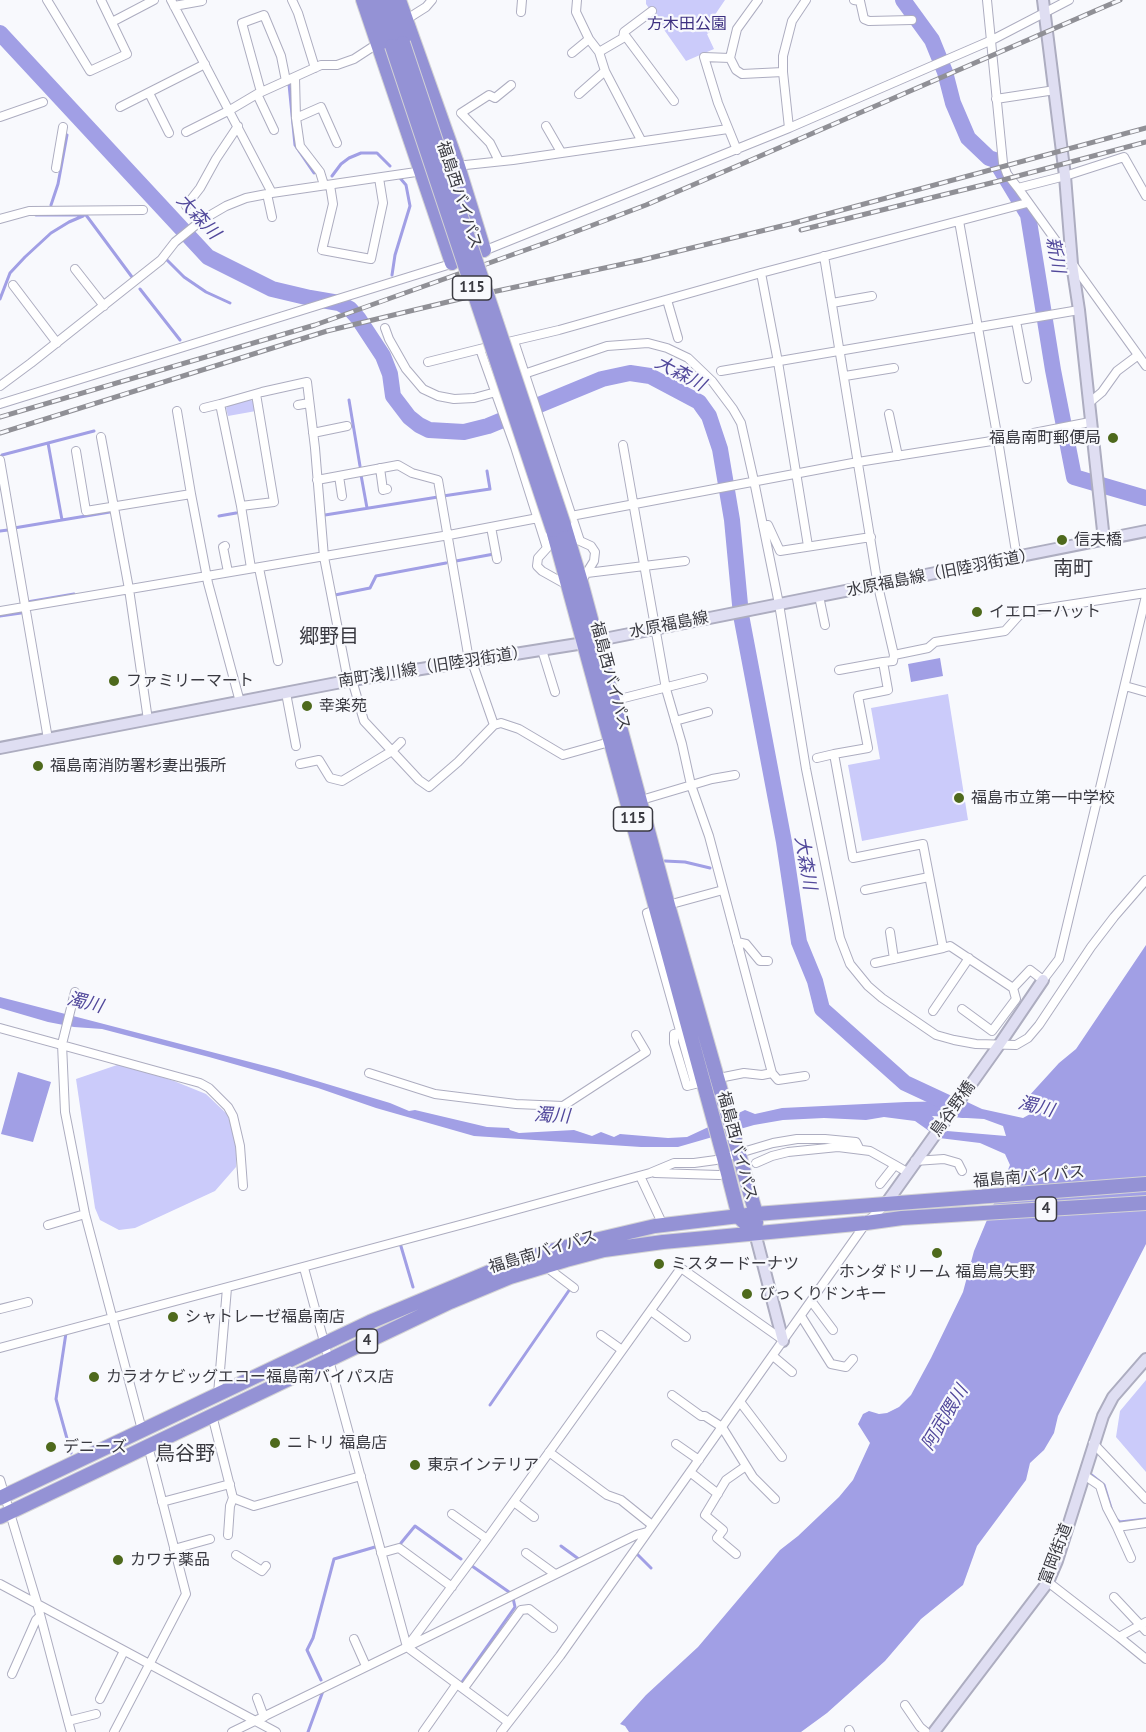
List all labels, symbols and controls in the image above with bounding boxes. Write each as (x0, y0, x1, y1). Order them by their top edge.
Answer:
park label: 方木田公園 (647, 14, 727, 34)
street label: 福島西バイパス (433, 139, 485, 251)
water label: 大森川 (172, 190, 224, 244)
water label: 新川 (1041, 235, 1069, 275)
road number: 115 (452, 276, 492, 300)
water label: 大森川 (651, 352, 709, 396)
place label: 福島南町郵便局 (989, 428, 1101, 448)
marker: 福島南町郵便局 (1106, 431, 1120, 445)
place label: 信夫橋 (1074, 530, 1122, 550)
marker: 信夫橋 (1055, 533, 1069, 547)
street label: 水原福島線（旧陸羽街道） (845, 545, 1037, 601)
district label: 南町 (1053, 557, 1093, 581)
place label: イエローハット (989, 602, 1101, 622)
marker: イエローハット (970, 605, 984, 619)
street label: 水原福島線 (628, 608, 710, 642)
street label: 福島西バイパス (586, 619, 634, 733)
district label: 郷野目 (299, 625, 359, 649)
street label: 南町浅川線（旧陸羽街道） (337, 643, 529, 691)
place label: ファミリーマート (126, 671, 254, 691)
marker: ファミリーマート (107, 674, 121, 688)
place label: 幸楽苑 (319, 696, 367, 716)
marker: 幸楽苑 (300, 699, 314, 713)
place label: 福島南消防署杉妻出張所 (50, 756, 226, 776)
marker: 福島南消防署杉妻出張所 (31, 759, 45, 773)
place label: 福島市立第一中学校 (971, 788, 1115, 808)
marker: 福島市立第一中学校 (952, 791, 966, 805)
road number: 115 (614, 807, 652, 831)
water label: 大森川 (790, 835, 820, 891)
water label: 濁川 (65, 988, 105, 1018)
street label: 鳥谷野橋 (926, 1077, 980, 1141)
street label: 福島西バイパス (713, 1089, 761, 1203)
water label: 濁川 (1016, 1092, 1056, 1122)
water label: 濁川 (533, 1104, 571, 1128)
street label: 福島南バイパス (972, 1163, 1086, 1191)
road number: 4 (1036, 1197, 1056, 1221)
street label: 福島南バイパス (487, 1226, 599, 1278)
marker: ホンダドリーム 福島鳥矢野 (930, 1246, 944, 1260)
place label: ミスタードーナツ (671, 1254, 799, 1274)
marker: ミスタードーナツ (652, 1257, 666, 1271)
place label: ホンダドリーム 福島鳥矢野 (839, 1262, 1035, 1282)
place label: びっくりドンキー (759, 1284, 887, 1304)
marker: びっくりドンキー (740, 1287, 754, 1301)
place label: シャトレーゼ福島南店 (185, 1307, 345, 1327)
marker: シャトレーゼ福島南店 (166, 1310, 180, 1324)
road number: 4 (356, 1329, 378, 1353)
place label: カラオケビッグエコー福島南バイパス店 (106, 1367, 394, 1387)
marker: カラオケビッグエコー福島南バイパス店 (87, 1370, 101, 1384)
water label: 阿武隈川 (917, 1382, 973, 1454)
place label: ニトリ 福島店 (287, 1433, 387, 1453)
marker: ニトリ 福島店 (268, 1436, 282, 1450)
place label: デニーズ (63, 1437, 127, 1457)
marker: デニーズ (44, 1440, 58, 1454)
district label: 鳥谷野 (155, 1442, 215, 1466)
place label: 東京インテリア (427, 1455, 539, 1475)
marker: 東京インテリア (408, 1458, 422, 1472)
street label: 富岡街道 (1036, 1521, 1076, 1587)
place label: カワチ薬品 (130, 1550, 210, 1570)
marker: カワチ薬品 (111, 1553, 125, 1567)

